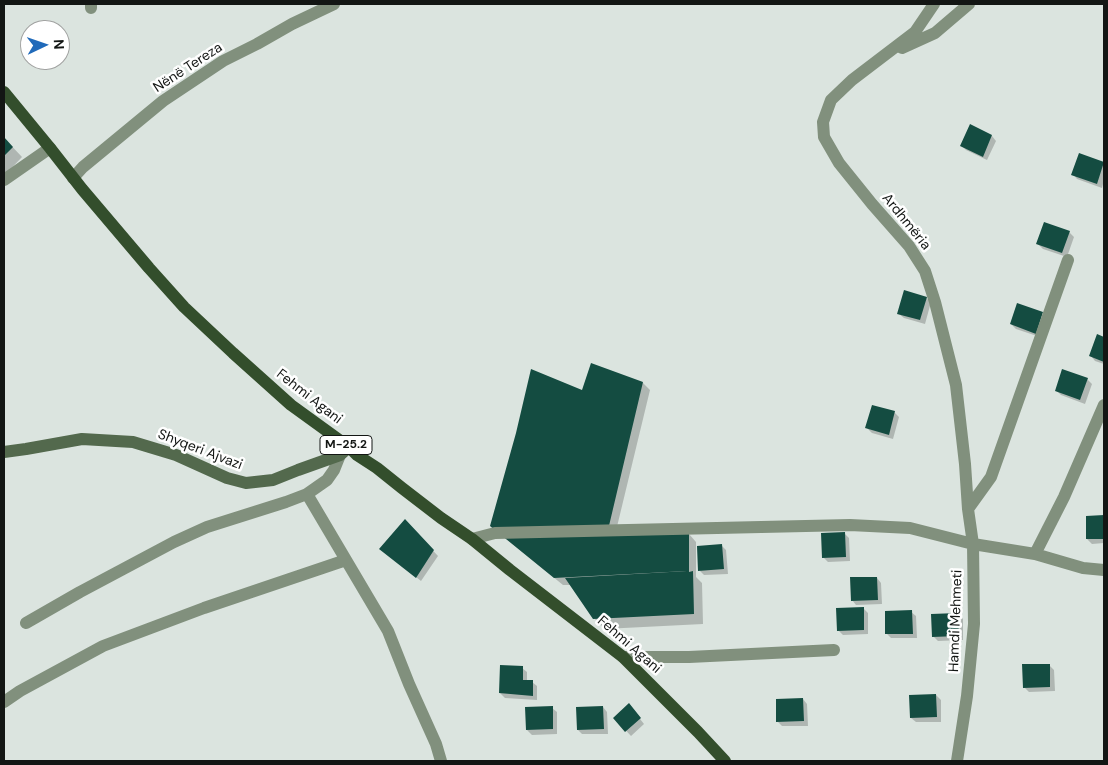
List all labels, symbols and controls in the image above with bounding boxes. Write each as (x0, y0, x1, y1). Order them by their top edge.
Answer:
north arrow (20, 20, 70, 70)
text: N (50, 39, 68, 50)
street label: Nënë Tereza (150, 40, 226, 96)
street label: Ardhmëria (878, 190, 934, 254)
street label: Fehmi Agani (273, 366, 345, 428)
street label: Shyqeri Ajvazi (155, 426, 245, 474)
road number: M-25.2 (320, 436, 372, 454)
street label: Hamdi Mehmeti (946, 570, 966, 672)
street label: Fehmi Agani (594, 613, 664, 677)

